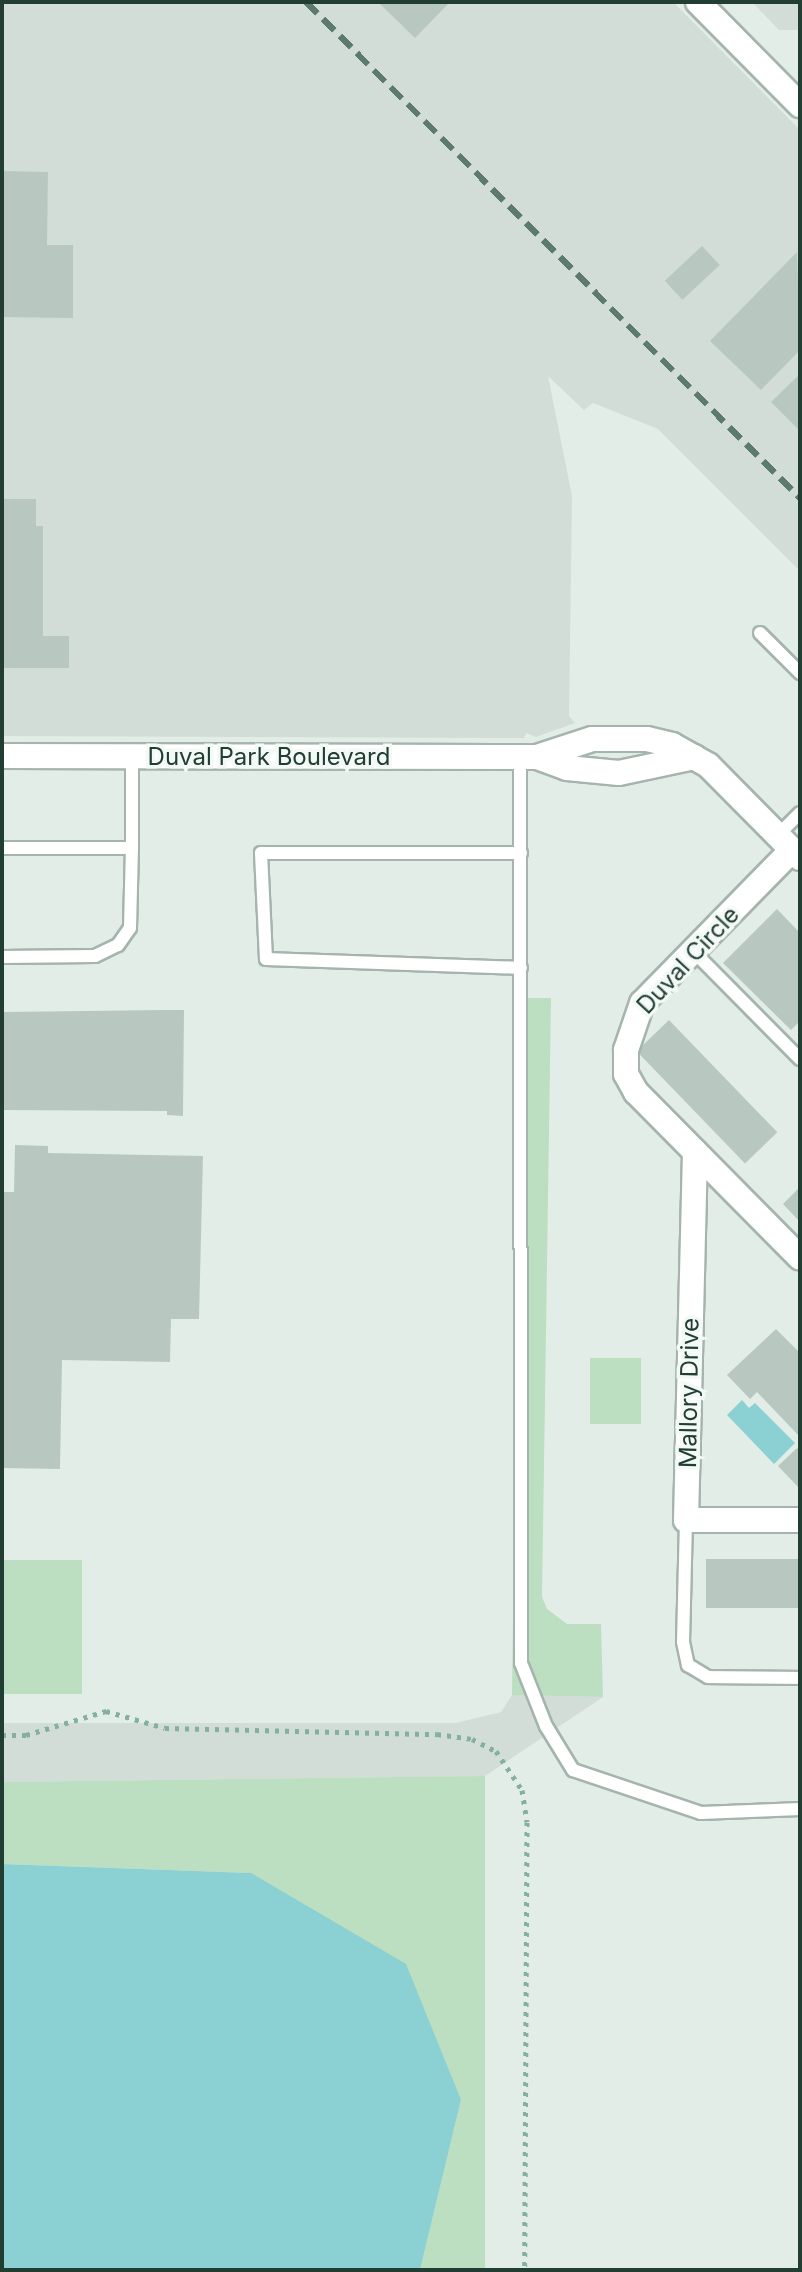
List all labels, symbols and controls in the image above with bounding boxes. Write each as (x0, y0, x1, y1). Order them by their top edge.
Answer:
street label: Duval Park Boulevard (148, 743, 390, 771)
street label: Duval Circle (631, 900, 745, 1020)
street label: Mallory Drive (673, 1318, 705, 1468)

